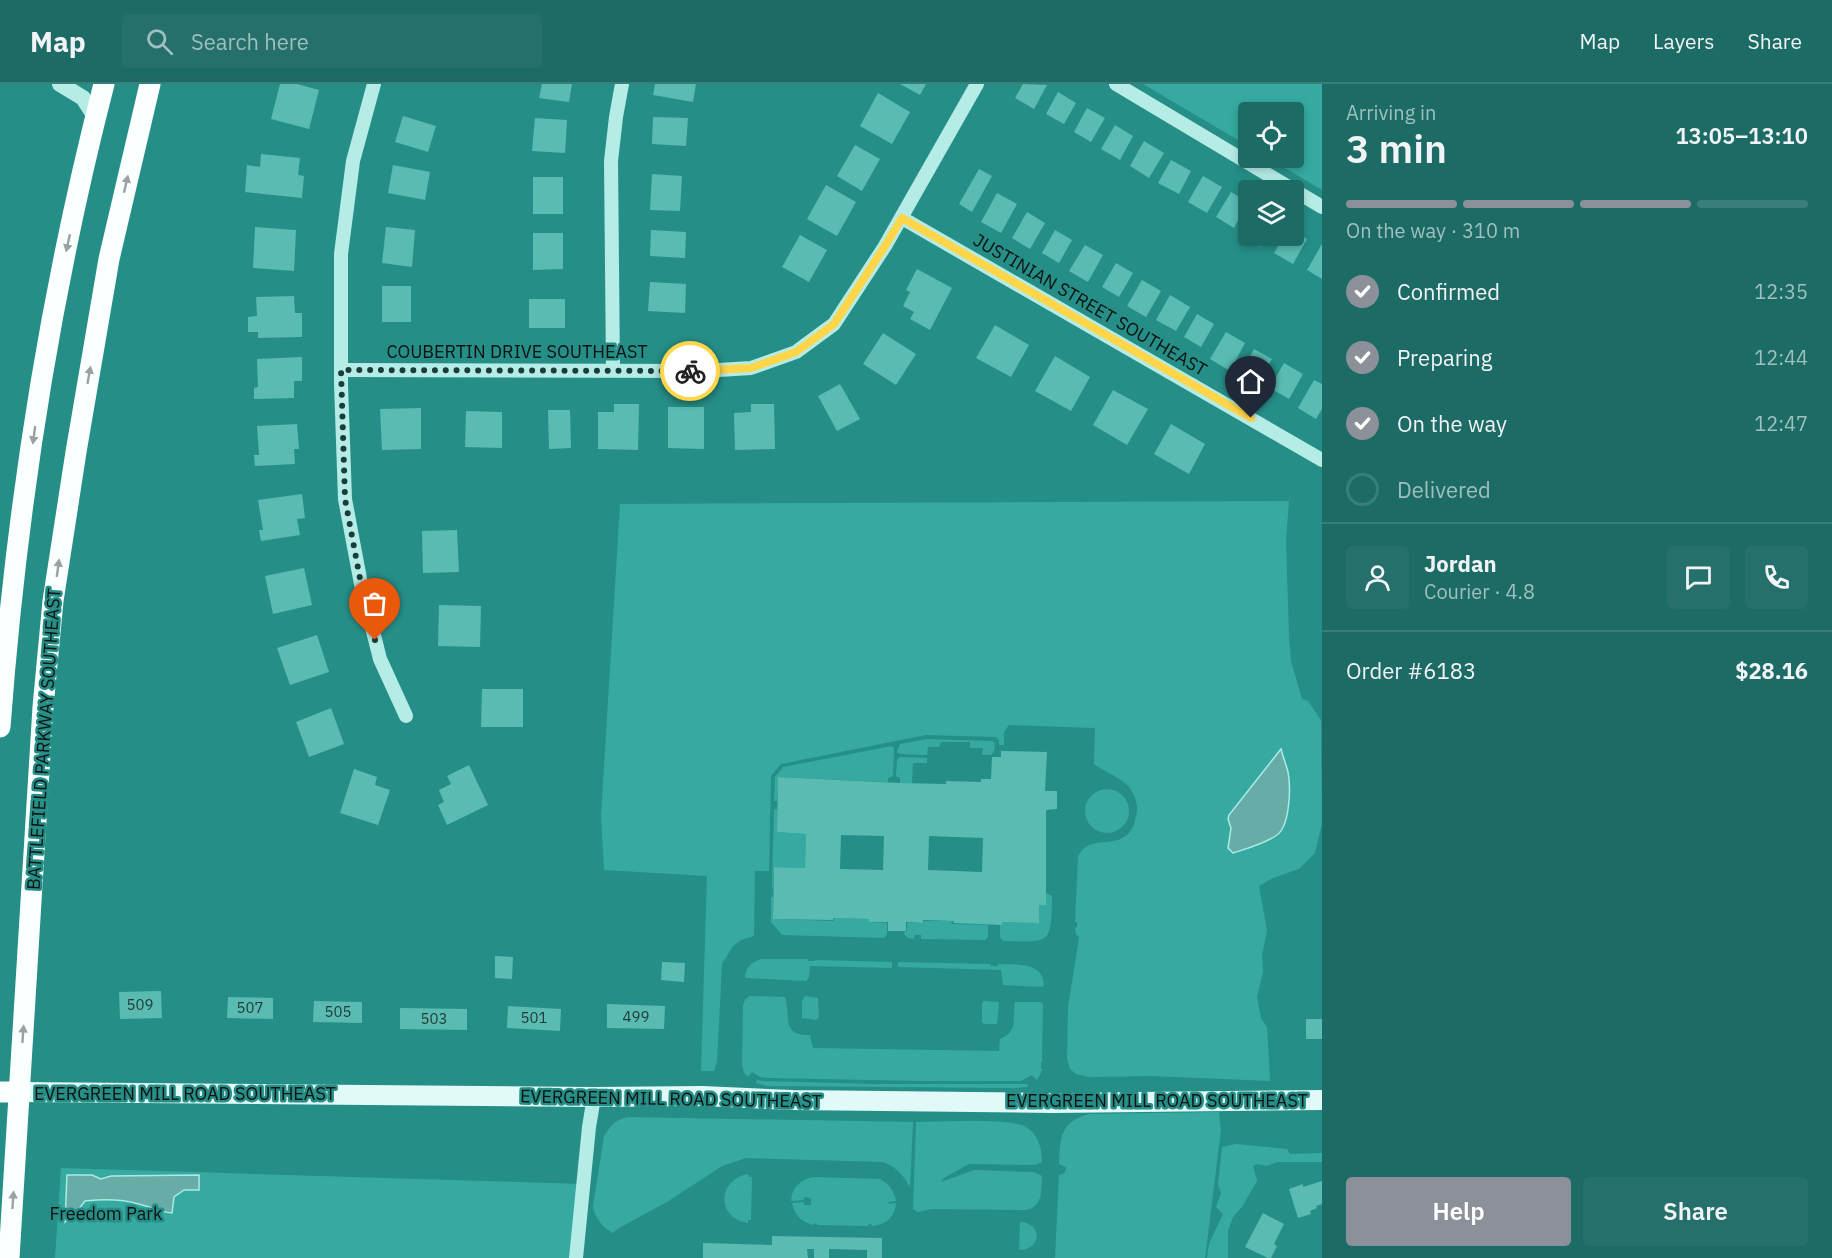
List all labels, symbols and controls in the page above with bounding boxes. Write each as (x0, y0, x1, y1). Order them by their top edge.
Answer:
search box (122, 14, 542, 68)
text: Map (30, 23, 86, 60)
icon: search (143, 25, 176, 58)
text: Search here (191, 27, 309, 56)
text: Map (1580, 27, 1620, 55)
text: Layers (1653, 27, 1715, 55)
text: Share (1748, 27, 1802, 55)
text: Arriving in (1346, 99, 1436, 126)
map controls (1238, 102, 1304, 246)
button: locate (1238, 102, 1304, 168)
text: 13:05–13:10 (1675, 121, 1808, 150)
text: 3 min (1346, 123, 1447, 174)
one-way arrow (122, 174, 132, 193)
button: layers (1238, 180, 1304, 246)
text: On the way · 310 m (1346, 217, 1520, 244)
street label: JUSTINIAN STREET SOUTHEAST (969, 228, 1211, 381)
one-way arrow (63, 234, 72, 253)
icon: check (1346, 275, 1379, 308)
text: Confirmed (1397, 277, 1500, 306)
text: 12:35 (1754, 278, 1808, 305)
street label: COUBERTIN DRIVE SOUTHEAST (386, 340, 648, 363)
courier (660, 341, 720, 401)
icon: check (1346, 341, 1379, 374)
text: Preparing (1397, 343, 1492, 372)
text: 12:44 (1754, 344, 1808, 371)
icon: bike (674, 355, 707, 388)
pin (1225, 356, 1276, 418)
one-way arrow (85, 365, 94, 384)
icon: home (1234, 365, 1267, 398)
icon: check (1346, 407, 1379, 440)
text: On the way (1397, 409, 1507, 438)
text: 12:47 (1754, 410, 1808, 437)
one-way arrow (29, 426, 38, 445)
text: Delivered (1397, 475, 1491, 504)
button: person (1346, 546, 1409, 609)
button: chat (1667, 546, 1730, 609)
button: phone (1745, 546, 1808, 609)
text: Jordan (1424, 549, 1497, 578)
one-way arrow (54, 558, 63, 577)
pin (349, 578, 400, 640)
text: Courier · 4.8 (1424, 578, 1535, 605)
street label: BATTLEFIELD PARKWAY SOUTHEAST (21, 587, 66, 891)
icon: bag (358, 587, 391, 620)
text: Order #6183 (1346, 656, 1476, 685)
text: $28.16 (1735, 656, 1808, 685)
house number: 509 (126, 995, 154, 1014)
house number: 507 (236, 998, 264, 1017)
house number: 505 (324, 1002, 352, 1021)
house number: 499 (622, 1007, 650, 1026)
house number: 501 (520, 1008, 548, 1027)
house number: 503 (420, 1009, 448, 1028)
one-way arrow (19, 1025, 28, 1044)
street label: EVERGREEN MILL ROAD SOUTHEAST (34, 1082, 336, 1105)
street label: EVERGREEN MILL ROAD SOUTHEAST (520, 1084, 822, 1113)
street label: EVERGREEN MILL ROAD SOUTHEAST (1006, 1089, 1308, 1112)
button: Help (1346, 1177, 1571, 1246)
button: Share (1583, 1177, 1808, 1246)
one-way arrow (8, 1190, 18, 1209)
park label: Freedom Park (50, 1202, 163, 1225)

